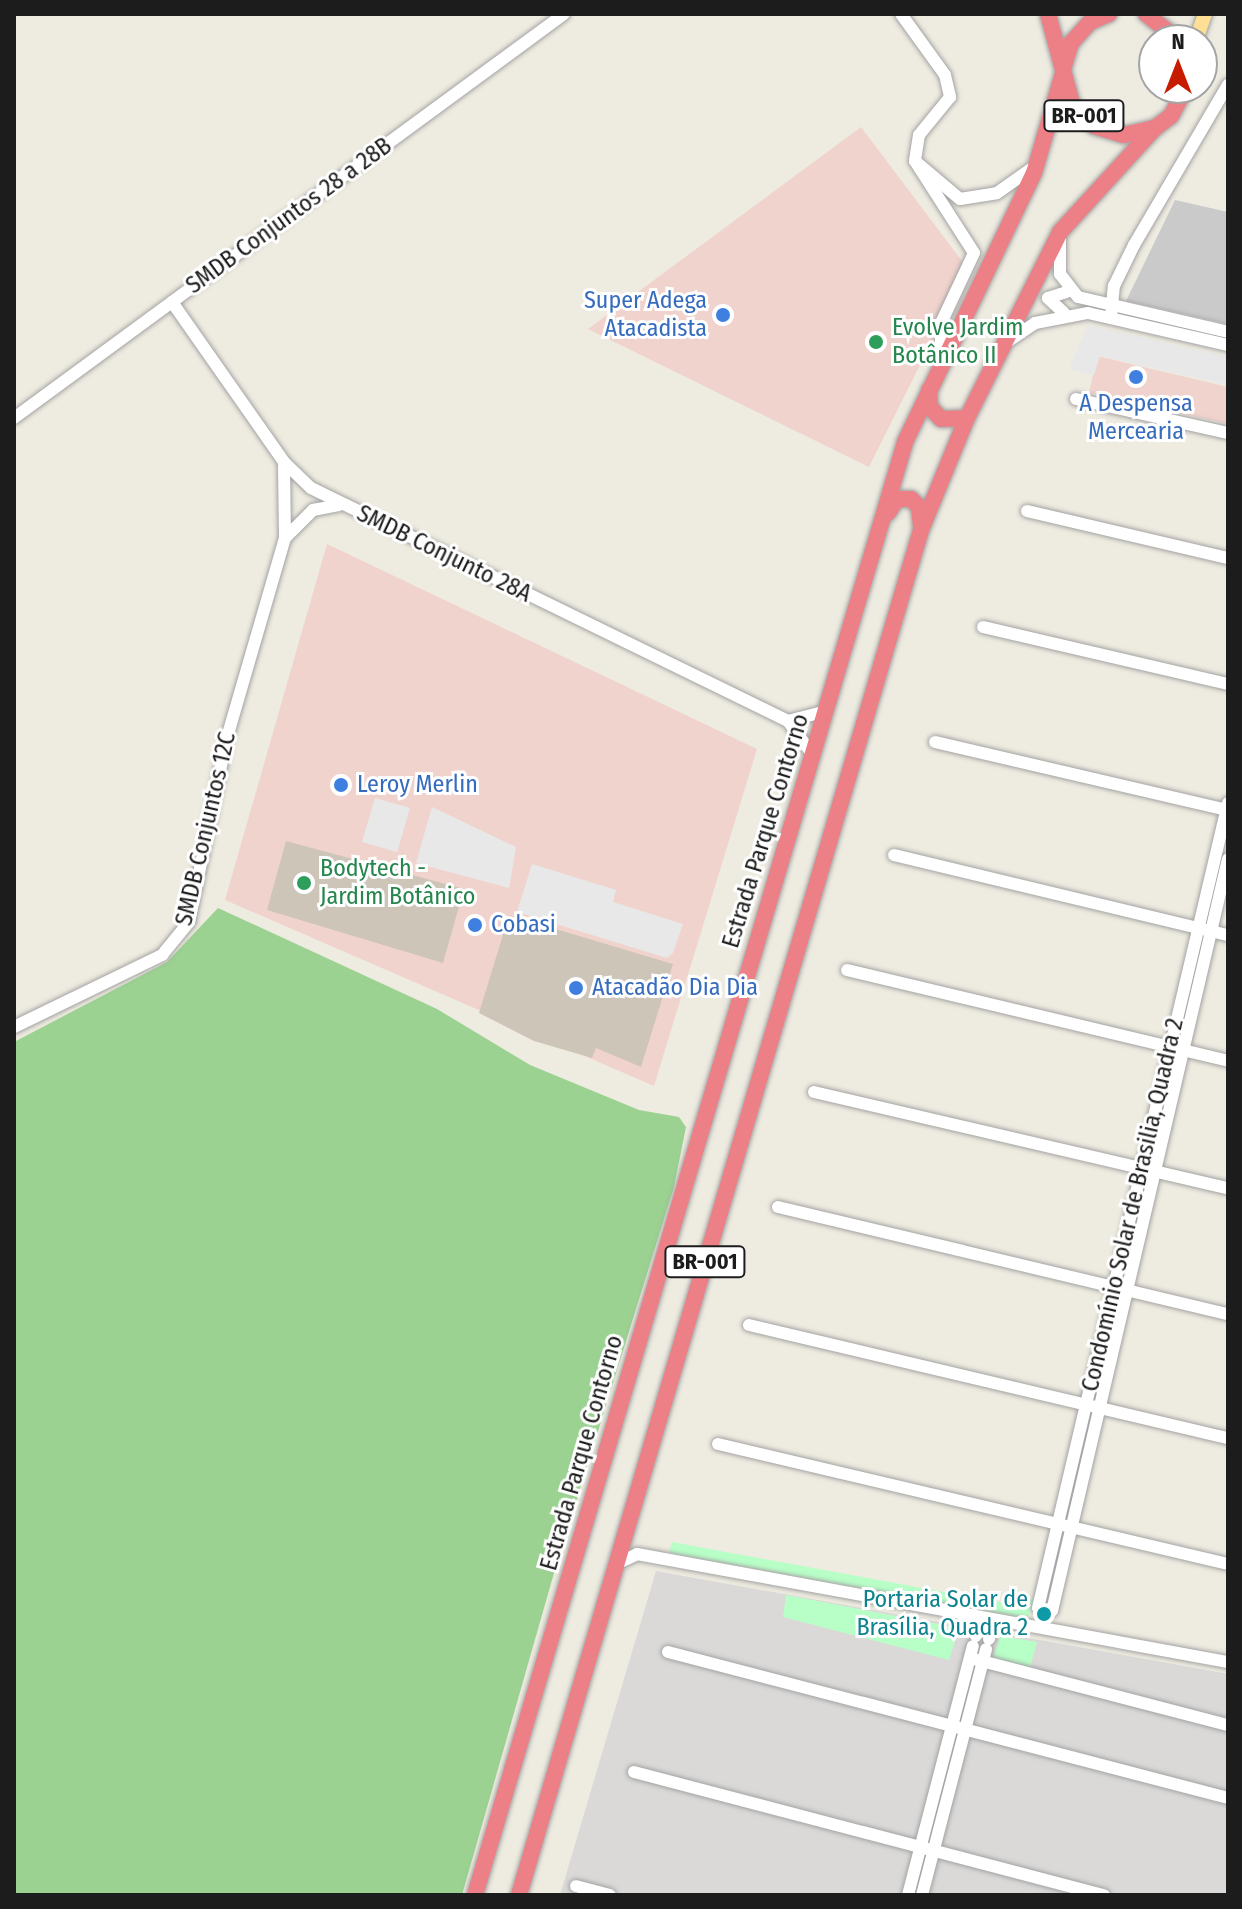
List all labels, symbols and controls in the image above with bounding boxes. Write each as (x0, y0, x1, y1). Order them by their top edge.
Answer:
north arrow (1138, 24, 1218, 104)
text: N (1171, 28, 1185, 55)
road number: BR-001 (1042, 98, 1126, 134)
street label: SMDB Conjuntos 28 a 28B (181, 132, 397, 300)
place label: Super Adega Atacadista (584, 287, 707, 343)
marker: Super Adega Atacadista (714, 306, 732, 324)
place label: Evolve Jardim Botânico II (892, 314, 1024, 370)
marker: Evolve Jardim Botânico II (867, 333, 885, 351)
marker: A Despensa Mercearia (1127, 368, 1145, 386)
place label: A Despensa Mercearia (1079, 390, 1193, 446)
street label: SMDB Conjunto 28A (352, 499, 536, 609)
street label: Estrada Parque Contorno (717, 710, 815, 952)
street label: SMDB Conjuntos 12C (170, 730, 242, 928)
place label: Leroy Merlin (357, 771, 478, 799)
marker: Leroy Merlin (332, 776, 350, 794)
place label: Bodytech - Jardim Botânico (320, 855, 475, 911)
marker: Bodytech - Jardim Botânico (295, 874, 313, 892)
place label: Cobasi (491, 911, 556, 939)
marker: Cobasi (466, 916, 484, 934)
place label: Atacadão Dia Dia (592, 974, 758, 1002)
marker: Atacadão Dia Dia (567, 979, 585, 997)
street label: Condomínio Solar de Brasilia, Quadra 2 (1076, 1016, 1190, 1394)
road number: BR-001 (663, 1244, 747, 1280)
street label: Estrada Parque Contorno (535, 1332, 629, 1574)
place label: Portaria Solar de Brasília, Quadra 2 (856, 1586, 1028, 1642)
marker: Portaria Solar de Brasília, Quadra 2 (1035, 1605, 1053, 1623)

